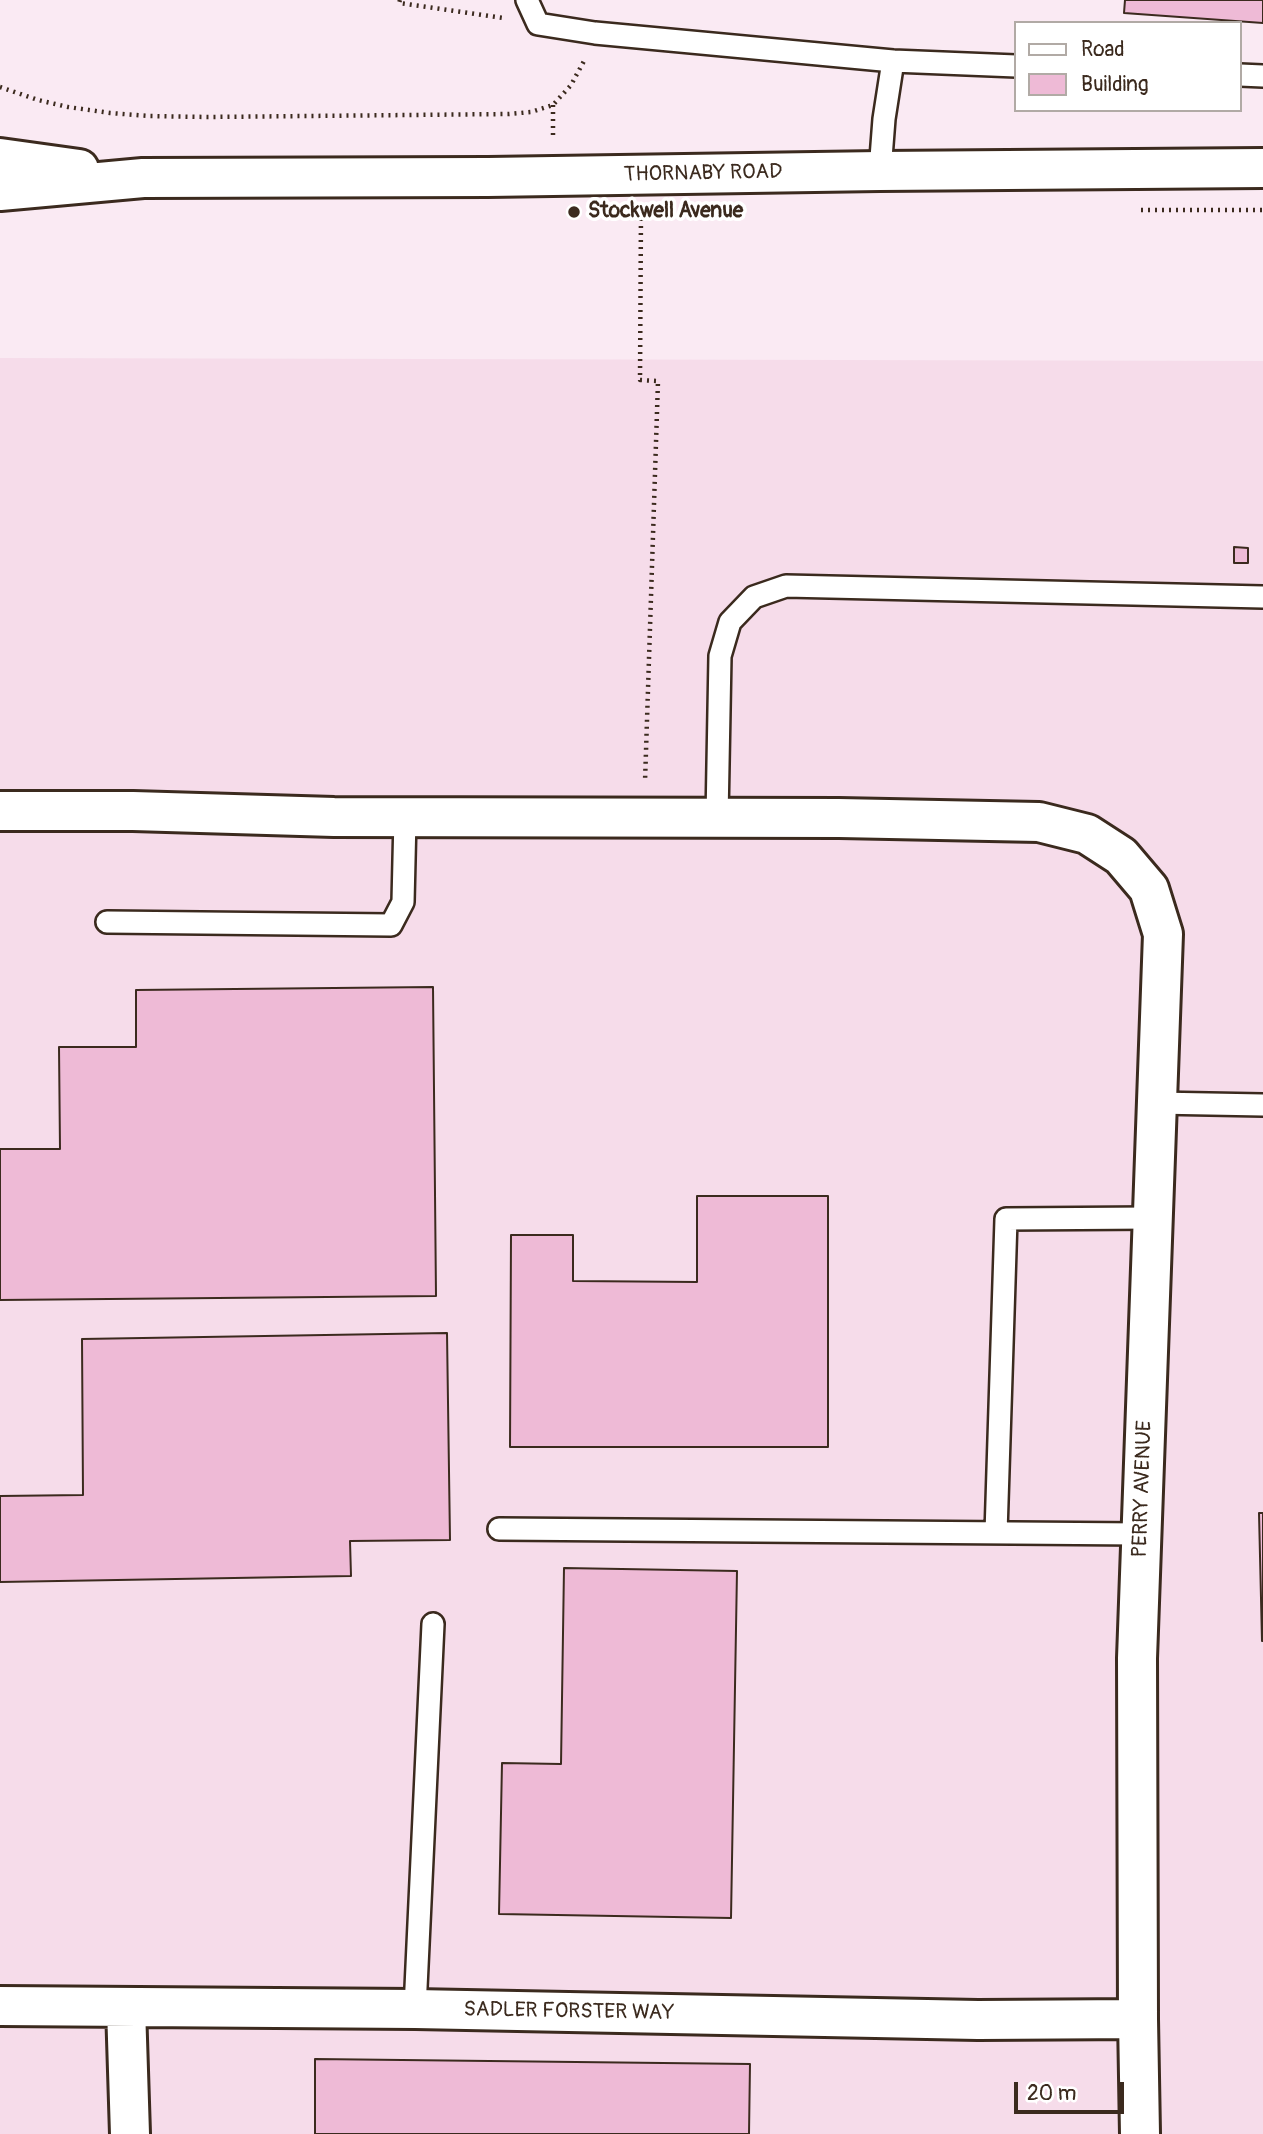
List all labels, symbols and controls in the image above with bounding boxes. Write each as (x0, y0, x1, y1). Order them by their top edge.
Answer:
legend (1014, 21, 1242, 112)
text: Road (1081, 36, 1125, 63)
text: Building (1081, 71, 1148, 98)
street label: THORNABY ROAD (623, 160, 783, 188)
place label: Stockwell Avenue (588, 199, 743, 225)
marker: Stockwell Avenue (566, 204, 582, 220)
street label: PERRY AVENUE (1128, 1420, 1158, 1558)
street label: SADLER FORSTER WAY (463, 1998, 675, 2026)
scale bar (1018, 2068, 1128, 2112)
text: 20 m (1027, 2080, 1076, 2107)

